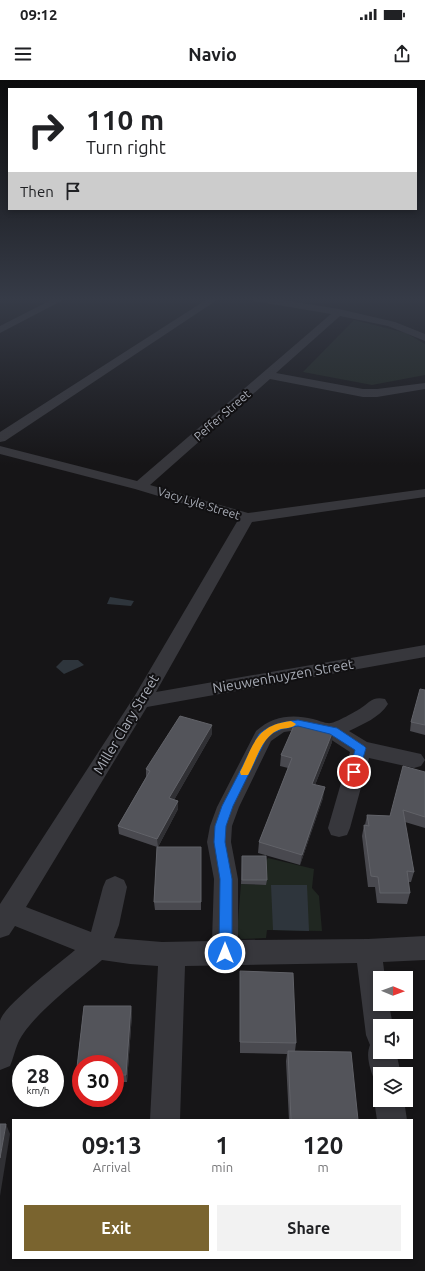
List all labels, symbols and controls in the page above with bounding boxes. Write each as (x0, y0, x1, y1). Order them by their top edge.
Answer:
text: 09:12 (20, 6, 58, 23)
icon: menu (12, 43, 34, 65)
icon: share (391, 43, 413, 65)
text: Navio (188, 44, 237, 64)
icon: right (20, 104, 72, 156)
text: 110 m (86, 104, 164, 135)
text: Turn right (86, 137, 166, 157)
icon: arrive (62, 180, 84, 202)
text: Then (20, 183, 54, 200)
street label: Peffer Street (191, 387, 253, 443)
street label: Vacy Lyle Street (156, 484, 242, 522)
street label: Nieuwenhuyzen Street (211, 656, 355, 696)
street label: Miller Clary Street (90, 671, 162, 777)
pin (337, 755, 371, 789)
icon: arrive (343, 761, 365, 783)
position arrow (204, 932, 246, 974)
north arrow (373, 971, 413, 1011)
map controls (373, 971, 413, 1107)
button: sound (373, 1019, 413, 1059)
speed limit sign: 30 (72, 1055, 124, 1107)
text: 28 (27, 1064, 49, 1087)
button: layers (373, 1067, 413, 1107)
text: km/h (26, 1085, 50, 1096)
text: 09:13 (82, 1132, 142, 1159)
text: 1 (215, 1132, 229, 1159)
text: 120 (303, 1132, 343, 1159)
text: Arrival (93, 1160, 131, 1174)
text: min (211, 1160, 233, 1174)
text: m (317, 1160, 329, 1174)
button: Exit (24, 1205, 209, 1251)
button: Share (217, 1205, 401, 1251)

